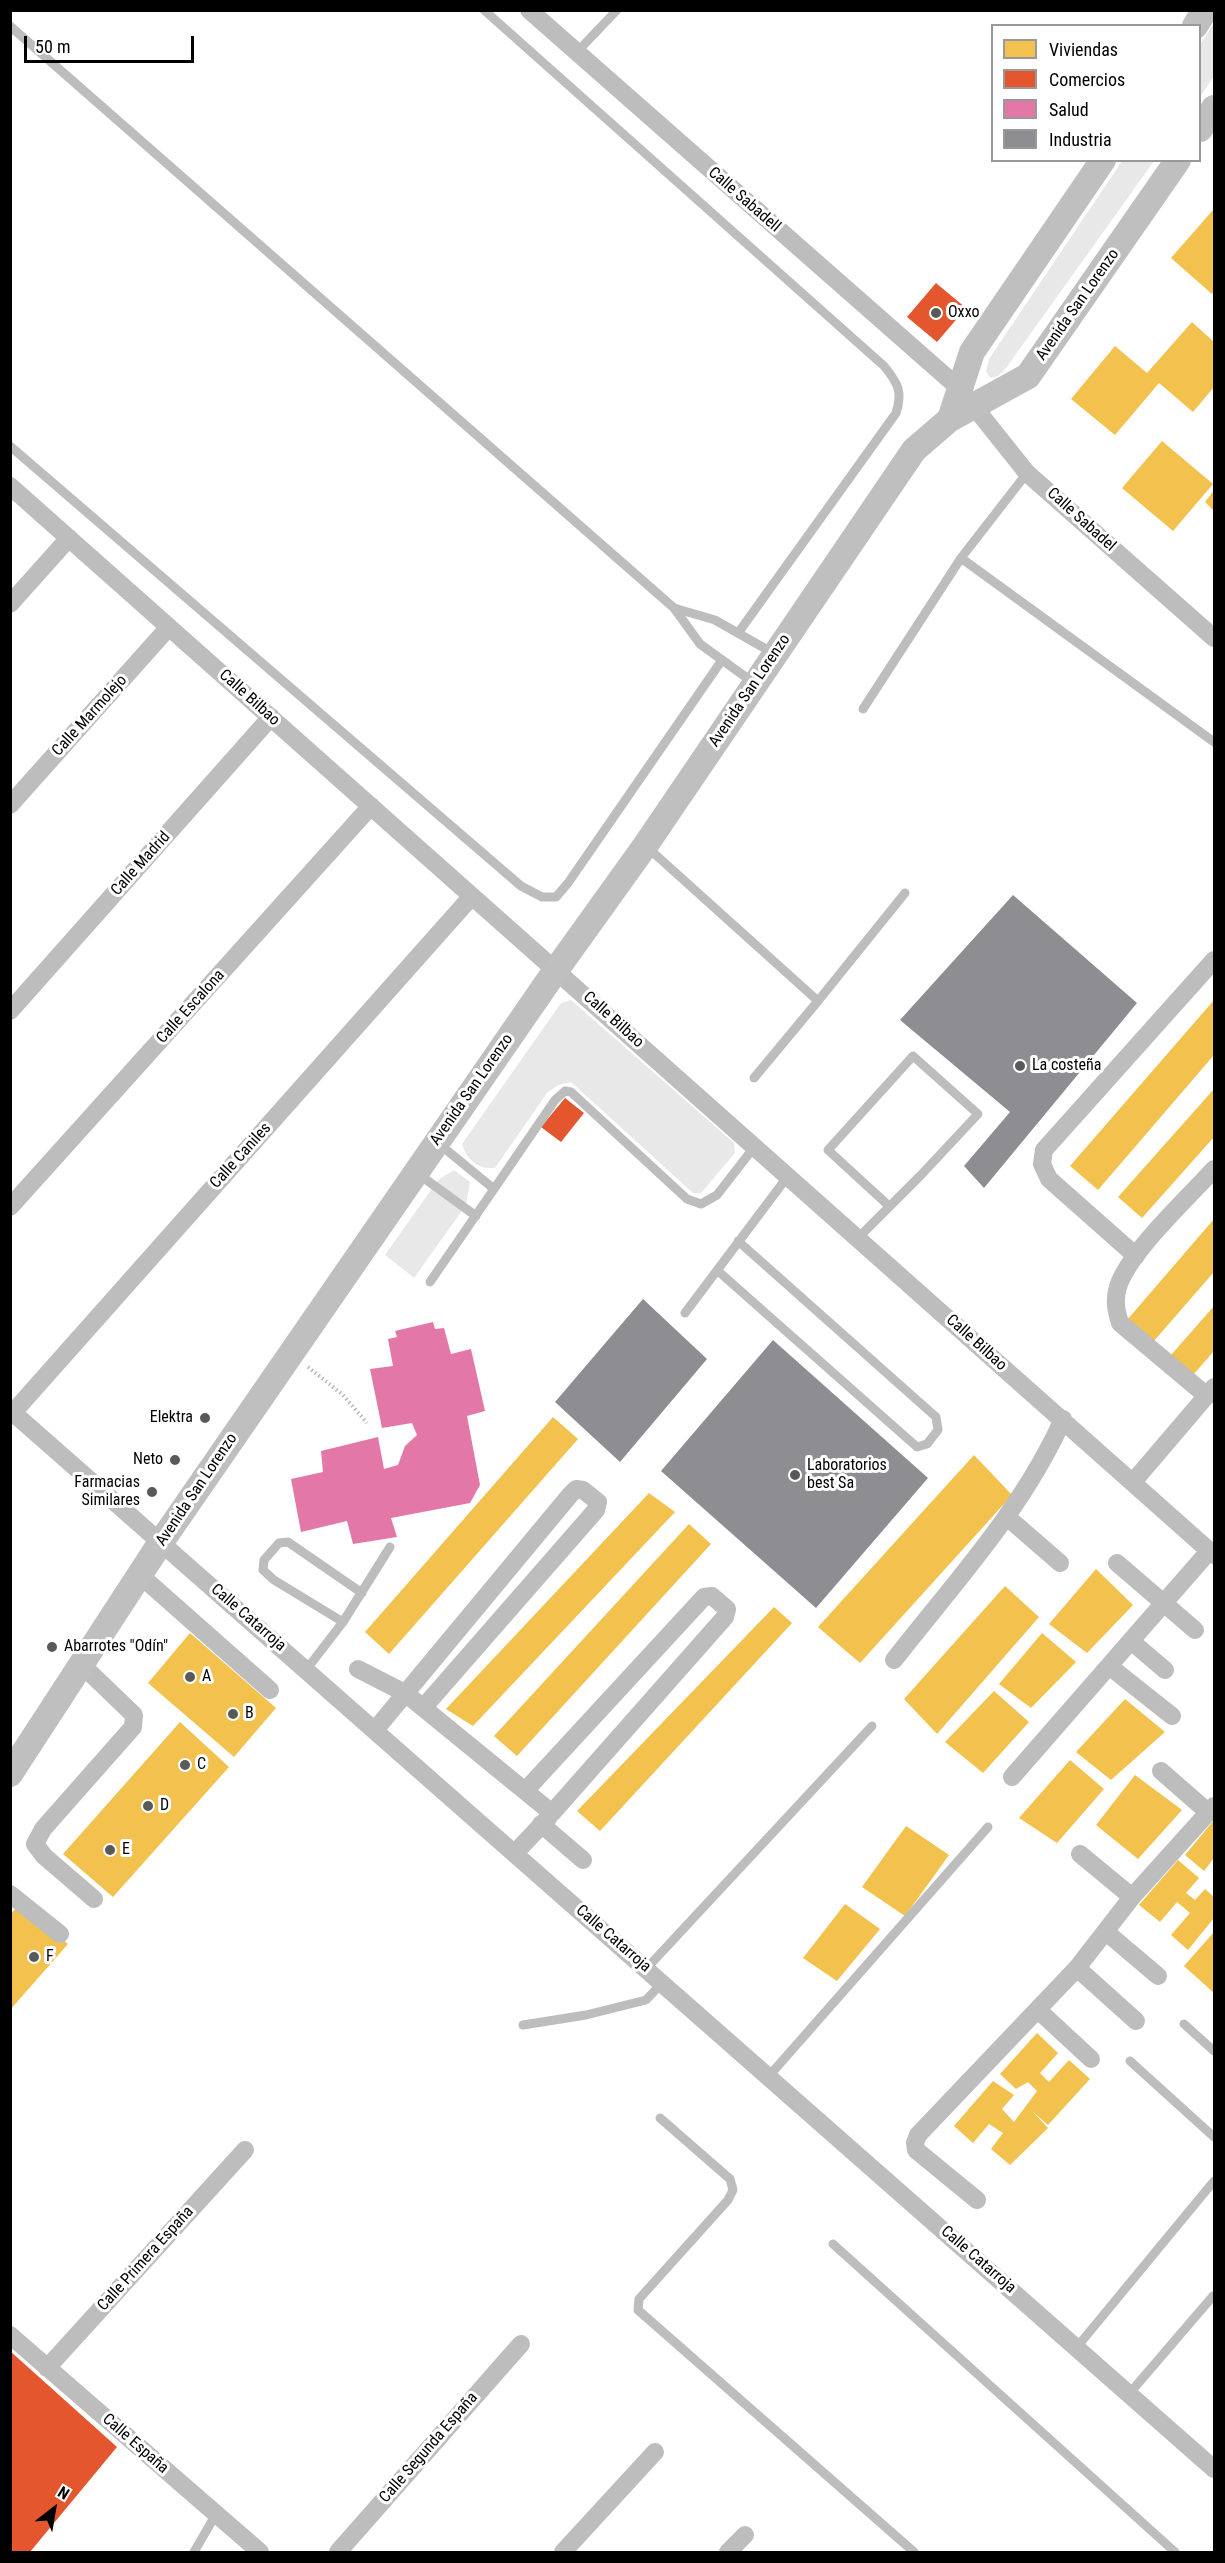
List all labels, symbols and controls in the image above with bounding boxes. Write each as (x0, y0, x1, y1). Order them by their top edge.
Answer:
scale bar (27, 24, 196, 62)
legend (991, 24, 1201, 162)
text: 50 m (35, 36, 70, 57)
text: Viviendas (1049, 39, 1118, 60)
text: Comercios (1049, 69, 1125, 90)
text: Salud (1049, 99, 1089, 120)
text: Industria (1049, 129, 1112, 150)
street label: Calle Sabadell (704, 163, 784, 237)
street label: Avenida San Lorenzo (1032, 246, 1124, 364)
place label: Oxxo (948, 303, 980, 323)
marker: Oxxo (929, 306, 943, 320)
street label: Calle Sabadel (1043, 484, 1119, 556)
street label: Avenida San Lorenzo (705, 631, 795, 751)
street label: Calle Bilbao (215, 666, 283, 730)
street label: Calle Marmolejo (48, 671, 132, 761)
street label: Calle Madrid (107, 828, 175, 900)
street label: Calle Escalona (153, 966, 229, 1048)
street label: Calle Bilbao (579, 988, 647, 1052)
street label: Avenida San Lorenzo (426, 1031, 518, 1149)
place label: La costeña (1032, 1056, 1101, 1076)
marker: La costeña (1013, 1059, 1027, 1073)
street label: Calle Caniles (206, 1119, 276, 1193)
street label: Calle Bilbao (942, 1311, 1010, 1375)
place label: Elektra (150, 1408, 193, 1428)
marker: Elektra (198, 1411, 212, 1425)
street label: Avenida San Lorenzo (152, 1430, 242, 1550)
place label: Neto (133, 1450, 163, 1470)
marker: Neto (168, 1453, 182, 1467)
place label: Laboratorios best Sa (807, 1456, 887, 1494)
marker: Laboratorios best Sa (788, 1468, 802, 1482)
place label: Farmacias Similares (74, 1473, 140, 1511)
marker: Farmacias Similares (145, 1485, 159, 1499)
street label: Calle Catarroja (207, 1580, 289, 1656)
place label: Abarrotes "Odín" (64, 1637, 168, 1657)
marker: Abarrotes "Odín" (45, 1640, 59, 1654)
place label: A (202, 1667, 211, 1687)
marker: A (183, 1670, 197, 1684)
place label: B (245, 1704, 254, 1724)
marker: B (226, 1707, 240, 1721)
place label: C (197, 1755, 206, 1775)
marker: C (178, 1758, 192, 1772)
place label: D (160, 1796, 169, 1816)
marker: D (141, 1799, 155, 1813)
place label: E (122, 1840, 130, 1860)
marker: E (103, 1843, 117, 1857)
street label: Calle Catarroja (572, 1901, 654, 1977)
place label: F (46, 1947, 54, 1967)
marker: F (27, 1950, 41, 1964)
street label: Calle Primera España (94, 2203, 198, 2315)
street label: Calle Catarroja (937, 2222, 1019, 2298)
street label: Calle Segunda España (376, 2389, 482, 2507)
street label: Calle España (98, 2410, 172, 2478)
north arrow (24, 2479, 84, 2539)
text: N (54, 2482, 73, 2504)

